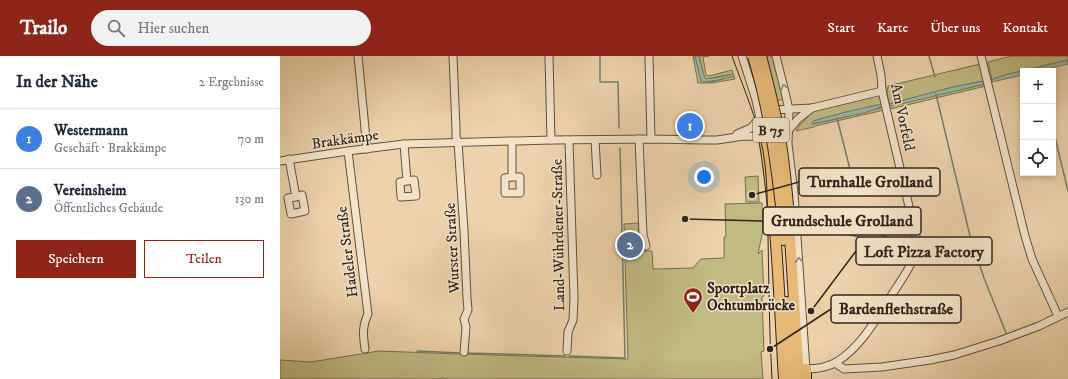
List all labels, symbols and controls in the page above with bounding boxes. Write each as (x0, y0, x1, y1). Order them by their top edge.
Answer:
search box (91, 10, 371, 46)
text: Trailo (20, 17, 67, 40)
icon: search (105, 17, 127, 39)
text: Hier suchen (137, 19, 209, 38)
text: Start (828, 19, 855, 37)
text: Karte (877, 19, 908, 37)
text: Über uns (930, 19, 980, 37)
text: Kontakt (1002, 19, 1048, 37)
map controls (1020, 68, 1056, 176)
button: + (1020, 68, 1056, 104)
text: In der Nähe (16, 71, 98, 93)
text: 2 Ergebnisse (199, 74, 264, 90)
street label: Am Vorfeld (886, 82, 919, 153)
one-way arrow (780, 84, 789, 91)
button: − (1020, 104, 1056, 140)
pin: 1 (677, 111, 703, 141)
road number: B 75 (753, 118, 789, 142)
text: Westermann (54, 121, 128, 140)
street label: Brakkämpe (310, 125, 380, 154)
text: 1 (27, 131, 31, 147)
text: 70 m (238, 131, 264, 147)
text: Geschäft · Brakkämpe (54, 140, 166, 156)
button: locate (1020, 140, 1056, 176)
street label: Land-Wührdener-Straße (548, 159, 569, 311)
your location (694, 167, 714, 187)
callout: Turnhalle Grolland (799, 168, 940, 196)
text: Turnhalle Grolland (806, 172, 934, 192)
text: Vereinsheim (54, 181, 127, 200)
text: 2 (26, 191, 32, 207)
text: 130 m (235, 191, 264, 207)
text: Öffentliches Gebäude (54, 200, 163, 216)
street label: Wurster Straße (441, 202, 464, 295)
street label: Hadeler Straße (332, 205, 363, 299)
callout: Grundschule Grolland (763, 207, 921, 235)
text: Grundschule Grolland (771, 211, 914, 231)
pin: 2 (617, 230, 643, 260)
callout: Loft Pizza Factory (856, 237, 992, 265)
button: Speichern (16, 240, 136, 278)
button: Teilen (144, 240, 264, 278)
text: Loft Pizza Factory (864, 242, 984, 262)
one-way arrow (794, 257, 803, 263)
place label: Sportplatz Ochtumbrücke (707, 279, 796, 315)
sports icon: Sportplatz Ochtumbrücke (682, 286, 704, 314)
callout: Bardenflethstraße (831, 295, 961, 323)
text: Bardenflethstraße (839, 299, 954, 319)

